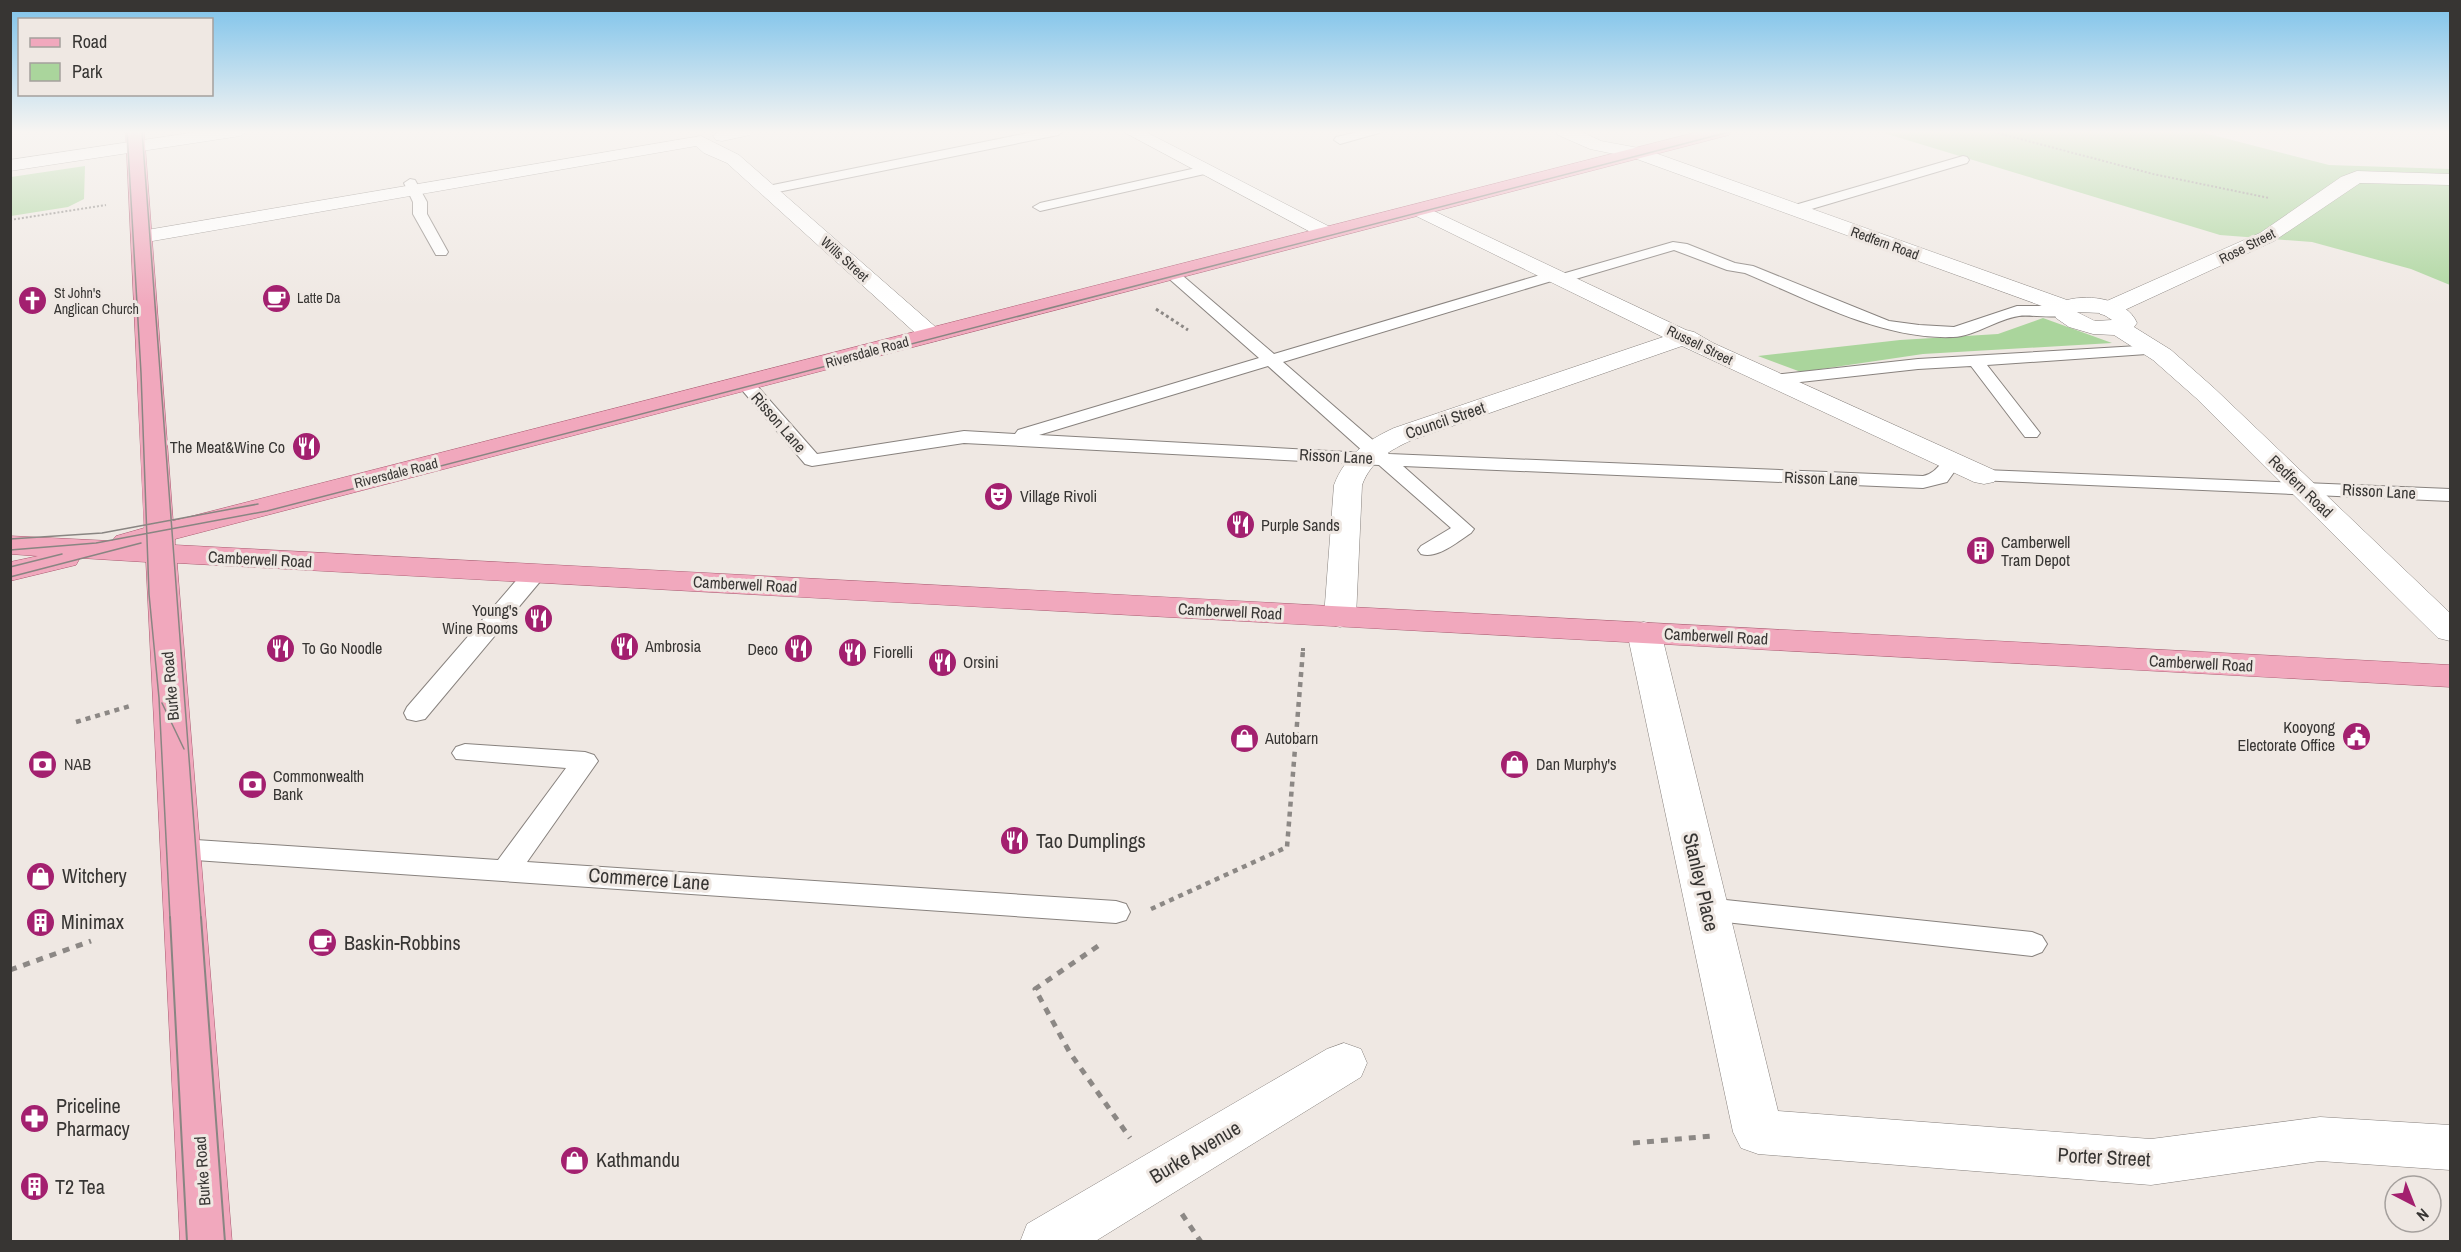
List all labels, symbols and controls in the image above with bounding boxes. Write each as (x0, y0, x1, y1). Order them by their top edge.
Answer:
legend (18, 18, 213, 96)
text: Road (72, 29, 107, 54)
text: Park (72, 59, 103, 84)
street label: Redfern Road (1848, 222, 1922, 264)
street label: Rose Street (2216, 224, 2278, 268)
street label: Wills Street (817, 233, 873, 285)
cafe icon: Latte Da (260, 282, 292, 314)
place label: St John's Anglican Church (53, 284, 139, 318)
church icon: St John's Anglican Church (17, 285, 49, 317)
place label: Latte Da (297, 289, 341, 307)
street label: Russell Street (1664, 321, 1736, 369)
street label: Riversdale Road (823, 332, 911, 372)
street label: Risson Lane (747, 387, 811, 457)
street label: Council Street (1402, 396, 1488, 444)
restaurant icon: The Meat&Wine Co (290, 431, 322, 463)
place label: The Meat&Wine Co (170, 436, 285, 458)
street label: Risson Lane (1299, 443, 1373, 469)
street label: Redfern Road (2264, 450, 2338, 522)
street label: Riversdale Road (352, 454, 440, 492)
street label: Risson Lane (1784, 466, 1858, 490)
street label: Risson Lane (2342, 478, 2416, 504)
theatre icon: Village Rivoli (983, 480, 1015, 512)
place label: Village Rivoli (1020, 485, 1097, 507)
restaurant icon: Purple Sands (1224, 509, 1256, 541)
place label: Purple Sands (1261, 514, 1340, 536)
place label: Camberwell Tram Depot (2001, 531, 2070, 571)
building icon: Camberwell Tram Depot (1964, 535, 1996, 567)
street label: Camberwell Road (207, 545, 313, 573)
street label: Camberwell Road (692, 570, 798, 598)
street label: Camberwell Road (1177, 597, 1283, 625)
place label: Young's Wine Rooms (442, 599, 518, 639)
restaurant icon: Young's Wine Rooms (523, 603, 555, 635)
street label: Camberwell Road (1663, 622, 1769, 650)
restaurant icon: Ambrosia (608, 630, 640, 662)
restaurant icon: To Go Noodle (265, 632, 297, 664)
restaurant icon: Deco (783, 633, 815, 665)
place label: Ambrosia (644, 635, 702, 657)
restaurant icon: Fiorelli (836, 636, 868, 668)
place label: To Go Noodle (302, 637, 382, 659)
place label: Deco (747, 638, 778, 660)
place label: Fiorelli (873, 641, 913, 663)
restaurant icon: Orsini (926, 646, 958, 678)
street label: Camberwell Road (2148, 649, 2254, 677)
street label: Burke Road (156, 651, 184, 721)
place label: Orsini (963, 651, 999, 673)
place label: Kooyong Electorate Office (2237, 716, 2336, 756)
public building icon: Kooyong Electorate Office (2340, 720, 2372, 752)
shop icon: Autobarn (1228, 722, 1260, 754)
place label: Autobarn (1264, 727, 1318, 749)
bank icon: NAB (27, 748, 59, 780)
shop icon: Dan Murphy's (1499, 748, 1531, 780)
place label: NAB (64, 753, 91, 775)
place label: Dan Murphy's (1536, 753, 1617, 775)
place label: Commonwealth Bank (273, 765, 364, 805)
bank icon: Commonwealth Bank (236, 769, 268, 801)
restaurant icon: Tao Dumplings (999, 825, 1031, 857)
place label: Tao Dumplings (1036, 827, 1146, 854)
street label: Stanley Place (1677, 830, 1726, 934)
shop icon: Witchery (25, 860, 57, 892)
street label: Commerce Lane (588, 861, 710, 896)
place label: Witchery (62, 862, 127, 889)
building icon: Minimax (24, 906, 56, 938)
place label: Minimax (61, 908, 125, 935)
cafe icon: Baskin-Robbins (307, 927, 339, 959)
place label: Baskin-Robbins (344, 929, 461, 956)
place label: Priceline Pharmacy (56, 1092, 131, 1142)
pharmacy icon: Priceline Pharmacy (19, 1102, 51, 1134)
street label: Burke Avenue (1144, 1114, 1245, 1189)
street label: Burke Road (189, 1136, 215, 1206)
street label: Porter Street (2057, 1141, 2152, 1172)
shop icon: Kathmandu (559, 1144, 591, 1176)
place label: Kathmandu (596, 1146, 680, 1173)
building icon: T2 Tea (18, 1171, 50, 1203)
place label: T2 Tea (55, 1173, 105, 1200)
north arrow (2383, 1174, 2443, 1234)
text: N (2412, 1204, 2434, 1226)

